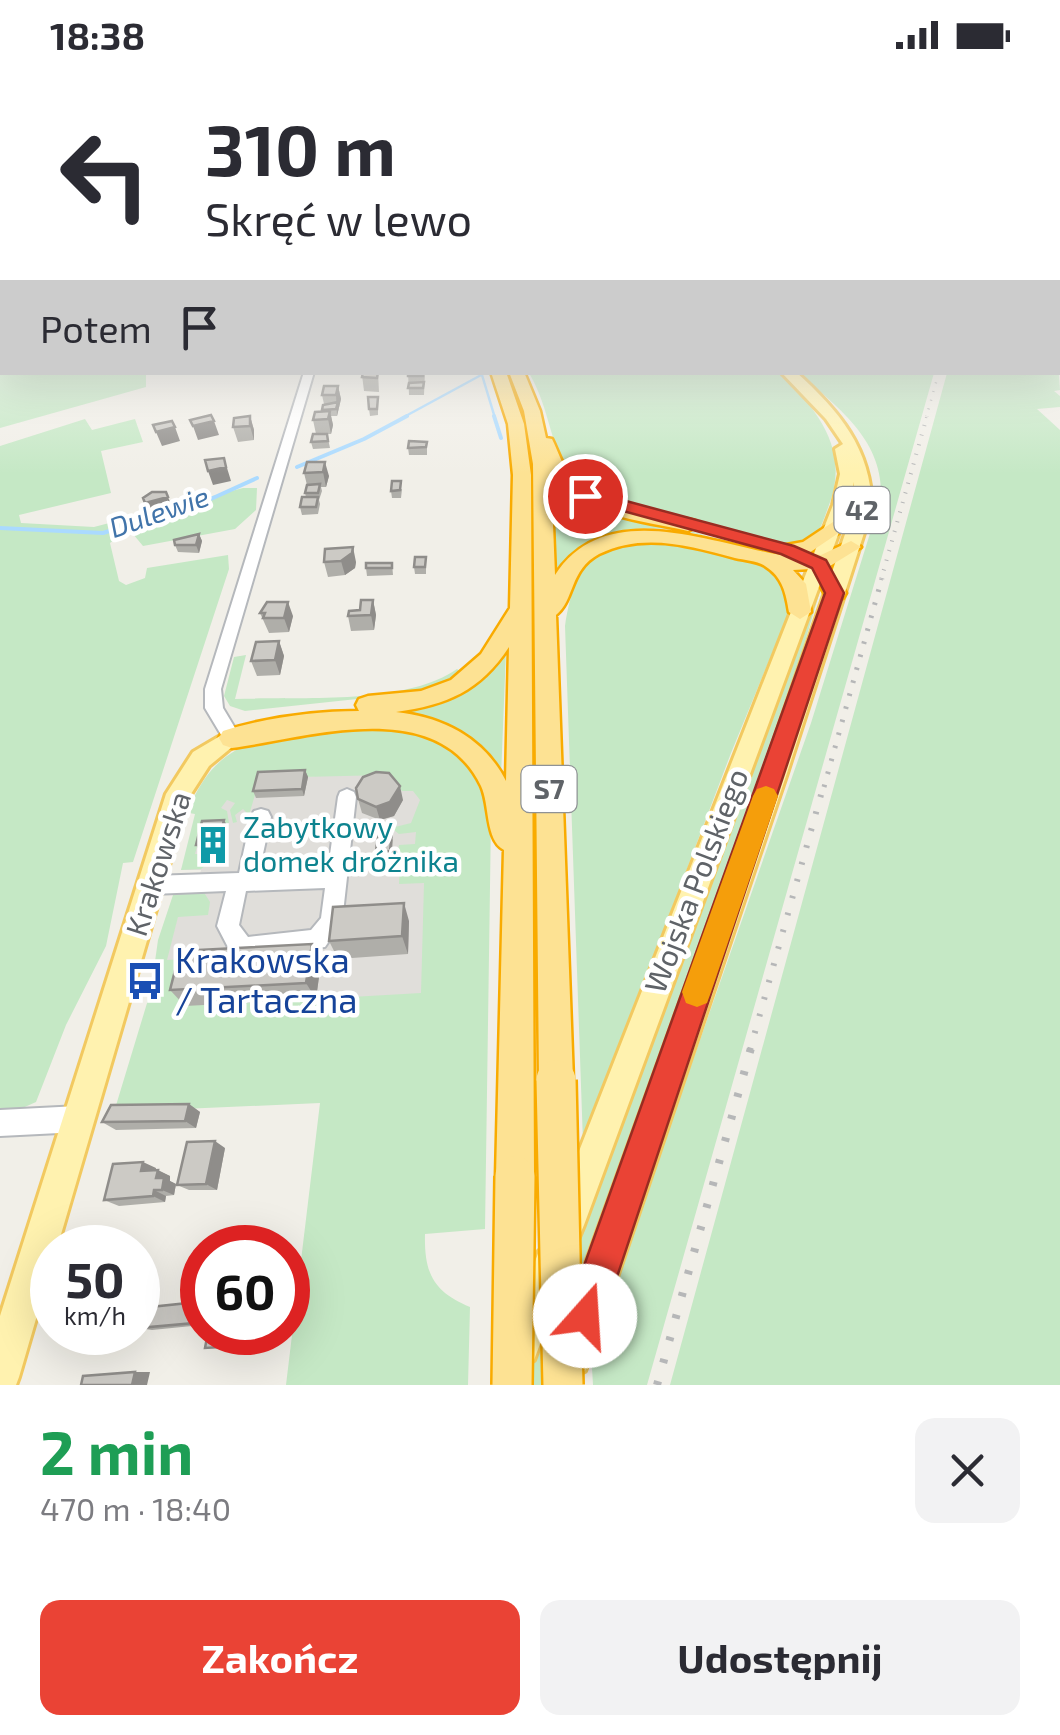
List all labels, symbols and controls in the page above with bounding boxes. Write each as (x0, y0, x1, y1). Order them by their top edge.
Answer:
text: 18:38 (50, 12, 145, 58)
text: 310 m (205, 106, 396, 190)
icon: left (40, 110, 170, 240)
text: Skręć w lewo (205, 191, 472, 245)
icon: arrive (172, 300, 227, 355)
text: Potem (40, 305, 152, 351)
pin (543, 454, 628, 539)
icon: arrive (558, 469, 613, 524)
water label: Dulewie (104, 478, 213, 544)
road number: 42 (834, 487, 890, 533)
street label: Wojska Polskiego (636, 763, 754, 998)
road number: S7 (522, 766, 576, 812)
street label: Krakowska (117, 787, 197, 940)
place label: Zabytkowy domek dróżnika (243, 808, 459, 878)
building icon: Zabytkowy domek dróżnika (192, 824, 234, 866)
place label: Krakowska / Tartaczna (175, 938, 357, 1020)
bus stop icon: Krakowska / Tartaczna (124, 960, 166, 1002)
speed limit sign: 60 (180, 1225, 310, 1355)
text: 50 (65, 1248, 125, 1308)
position arrow (533, 1264, 637, 1368)
text: km/h (64, 1300, 126, 1330)
text: 2 min (40, 1415, 193, 1487)
button: close (915, 1418, 1020, 1523)
text: 470 m · 18:40 (40, 1489, 231, 1527)
button: Zakończ (40, 1600, 520, 1715)
button: Udostępnij (540, 1600, 1020, 1715)

